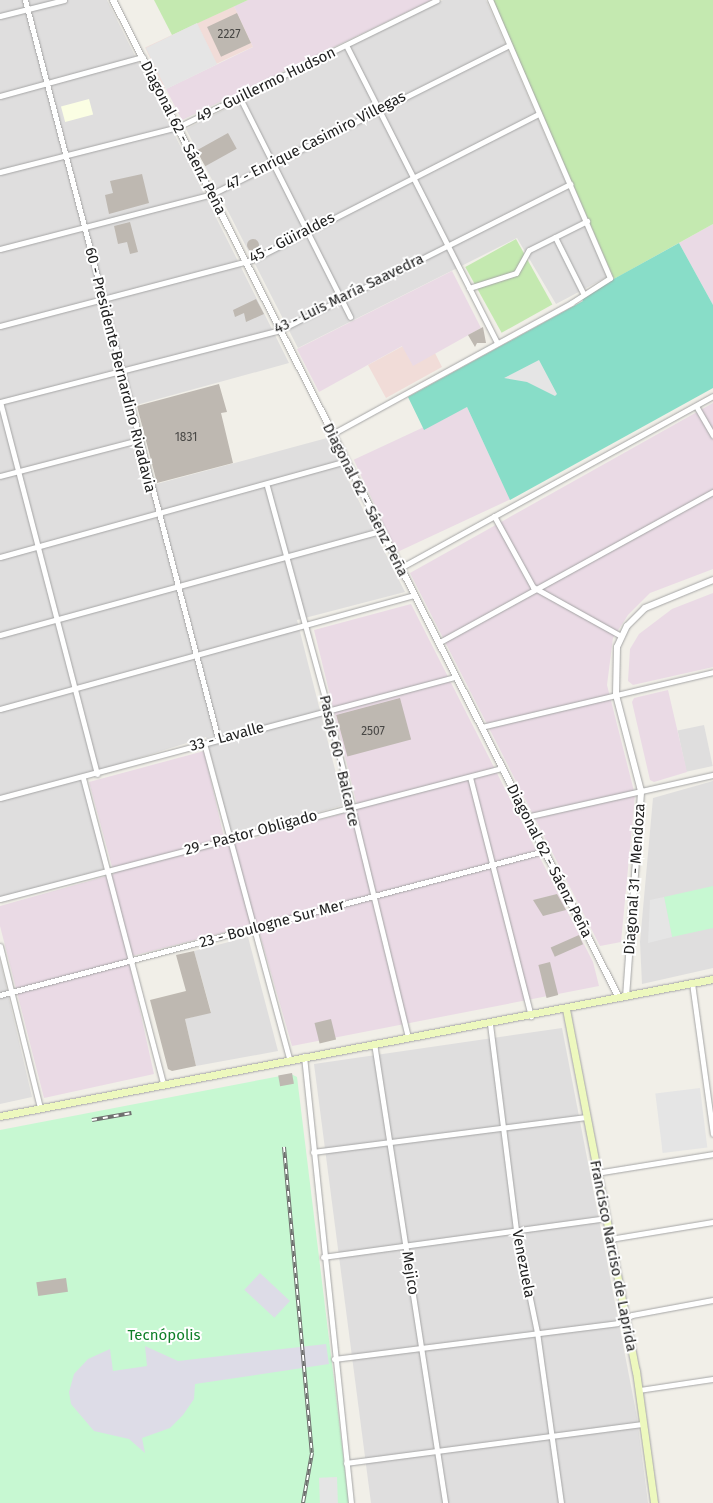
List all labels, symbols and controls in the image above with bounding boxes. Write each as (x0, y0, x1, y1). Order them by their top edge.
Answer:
house number: 2227 (217, 28, 241, 42)
street label: 49 - Guillermo Hudson (193, 43, 339, 127)
street label: Diagonal 62 - Sáenz Peña (136, 58, 230, 218)
street label: 47 - Enrique Casimiro Villegas (223, 88, 409, 194)
street label: 45 - Güiraldes (246, 209, 338, 267)
street label: 60 - Presidente Bernardino Rivadavia (81, 245, 159, 495)
street label: 43 - Luis María Saavedra (271, 250, 427, 338)
street label: Diagonal 62 - Sáenz Peña (318, 420, 412, 580)
house number: 1831 (175, 431, 197, 445)
street label: Pasaje 60 - Balcarce (315, 693, 363, 829)
street label: 33 - Lavalle (188, 718, 266, 756)
house number: 2507 (361, 725, 385, 739)
street label: Diagonal 62 - Sáenz Peña (502, 781, 596, 941)
street label: Diagonal 31 - Mendoza (621, 803, 649, 955)
street label: 29 - Pastor Obligado (182, 807, 320, 859)
street label: 23 - Boulogne Sur Mer (197, 896, 347, 952)
street label: Francisco Narciso de Laprida (586, 1159, 640, 1353)
street label: Venezuela (508, 1229, 538, 1299)
street label: Mejico (398, 1250, 422, 1296)
park label: Tecnópolis (127, 1327, 201, 1345)

